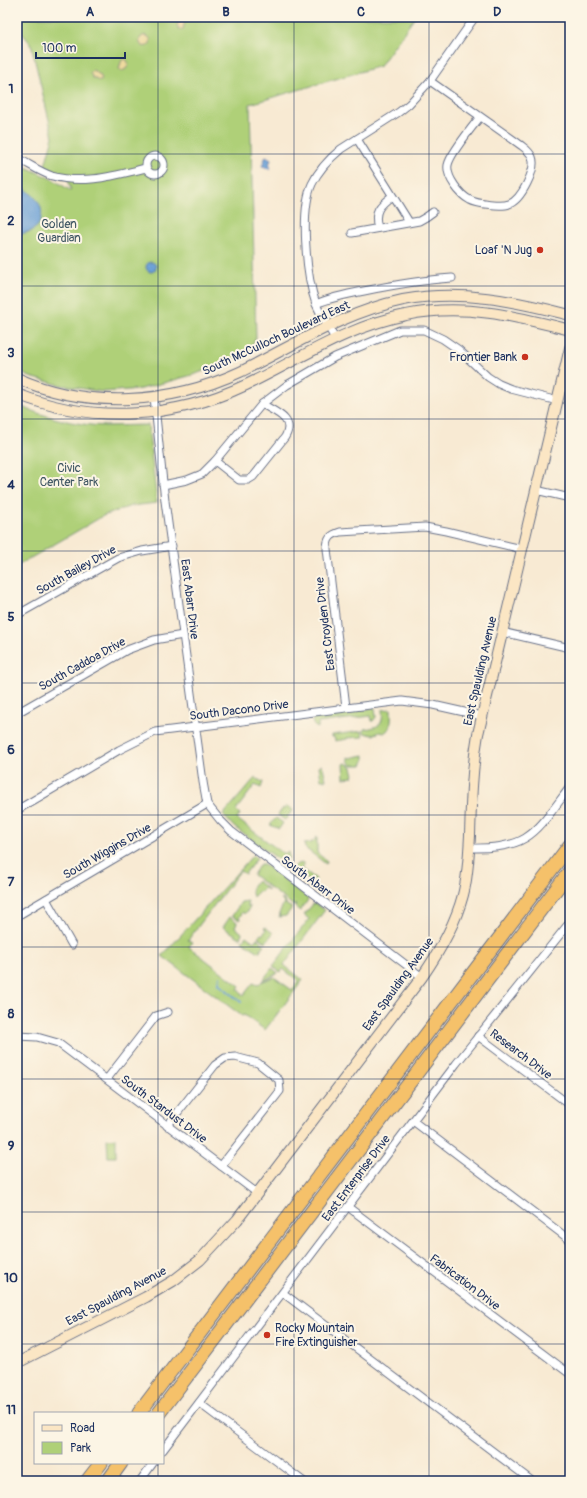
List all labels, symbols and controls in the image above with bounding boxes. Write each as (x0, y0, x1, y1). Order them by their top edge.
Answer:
text: A (86, 4, 95, 20)
text: B (222, 4, 230, 20)
text: C (357, 4, 365, 20)
text: D (493, 4, 501, 20)
scale bar (36, 34, 125, 60)
text: 100 m (42, 41, 77, 56)
text: 1 (8, 81, 14, 97)
text: 2 (7, 213, 15, 229)
park label: Golden Guardian (37, 217, 81, 246)
place label: Loaf 'N Jug (475, 243, 532, 258)
marker: Loaf 'N Jug (535, 245, 545, 255)
street label: South McCulloch Boulevard East (200, 298, 352, 379)
text: 3 (7, 345, 15, 361)
place label: Frontier Bank (449, 350, 517, 365)
marker: Frontier Bank (520, 352, 530, 362)
park label: Civic Center Park (40, 461, 98, 490)
text: 4 (7, 477, 15, 493)
street label: South Bailey Drive (34, 542, 119, 599)
street label: East Abarr Drive (177, 558, 202, 640)
street label: East Croyden Drive (312, 576, 339, 672)
text: 5 (7, 609, 15, 625)
street label: East Spaulding Avenue (461, 615, 500, 727)
street label: South Caddoa Drive (36, 634, 129, 695)
street label: South Dacono Drive (189, 697, 290, 724)
text: 6 (7, 742, 15, 758)
street label: South Wiggins Drive (61, 820, 154, 883)
street label: South Abarr Drive (278, 853, 358, 918)
text: 7 (8, 874, 15, 890)
street label: East Spaulding Avenue (359, 935, 437, 1034)
text: 8 (8, 1006, 15, 1022)
street label: Research Drive (487, 1026, 555, 1083)
street label: South Stardust Drive (118, 1072, 210, 1147)
street label: East Enterprise Drive (319, 1132, 394, 1224)
text: 9 (8, 1138, 15, 1154)
street label: Fabrication Drive (427, 1251, 503, 1314)
street label: East Spaulding Avenue (63, 1264, 169, 1329)
text: 10 (4, 1270, 18, 1286)
place label: Rocky Mountain Fire Extinguisher (275, 1321, 358, 1350)
marker: Rocky Mountain Fire Extinguisher (262, 1330, 272, 1340)
text: 11 (6, 1402, 16, 1418)
legend (34, 1412, 164, 1464)
text: Road (70, 1421, 95, 1436)
text: Park (70, 1441, 91, 1456)

